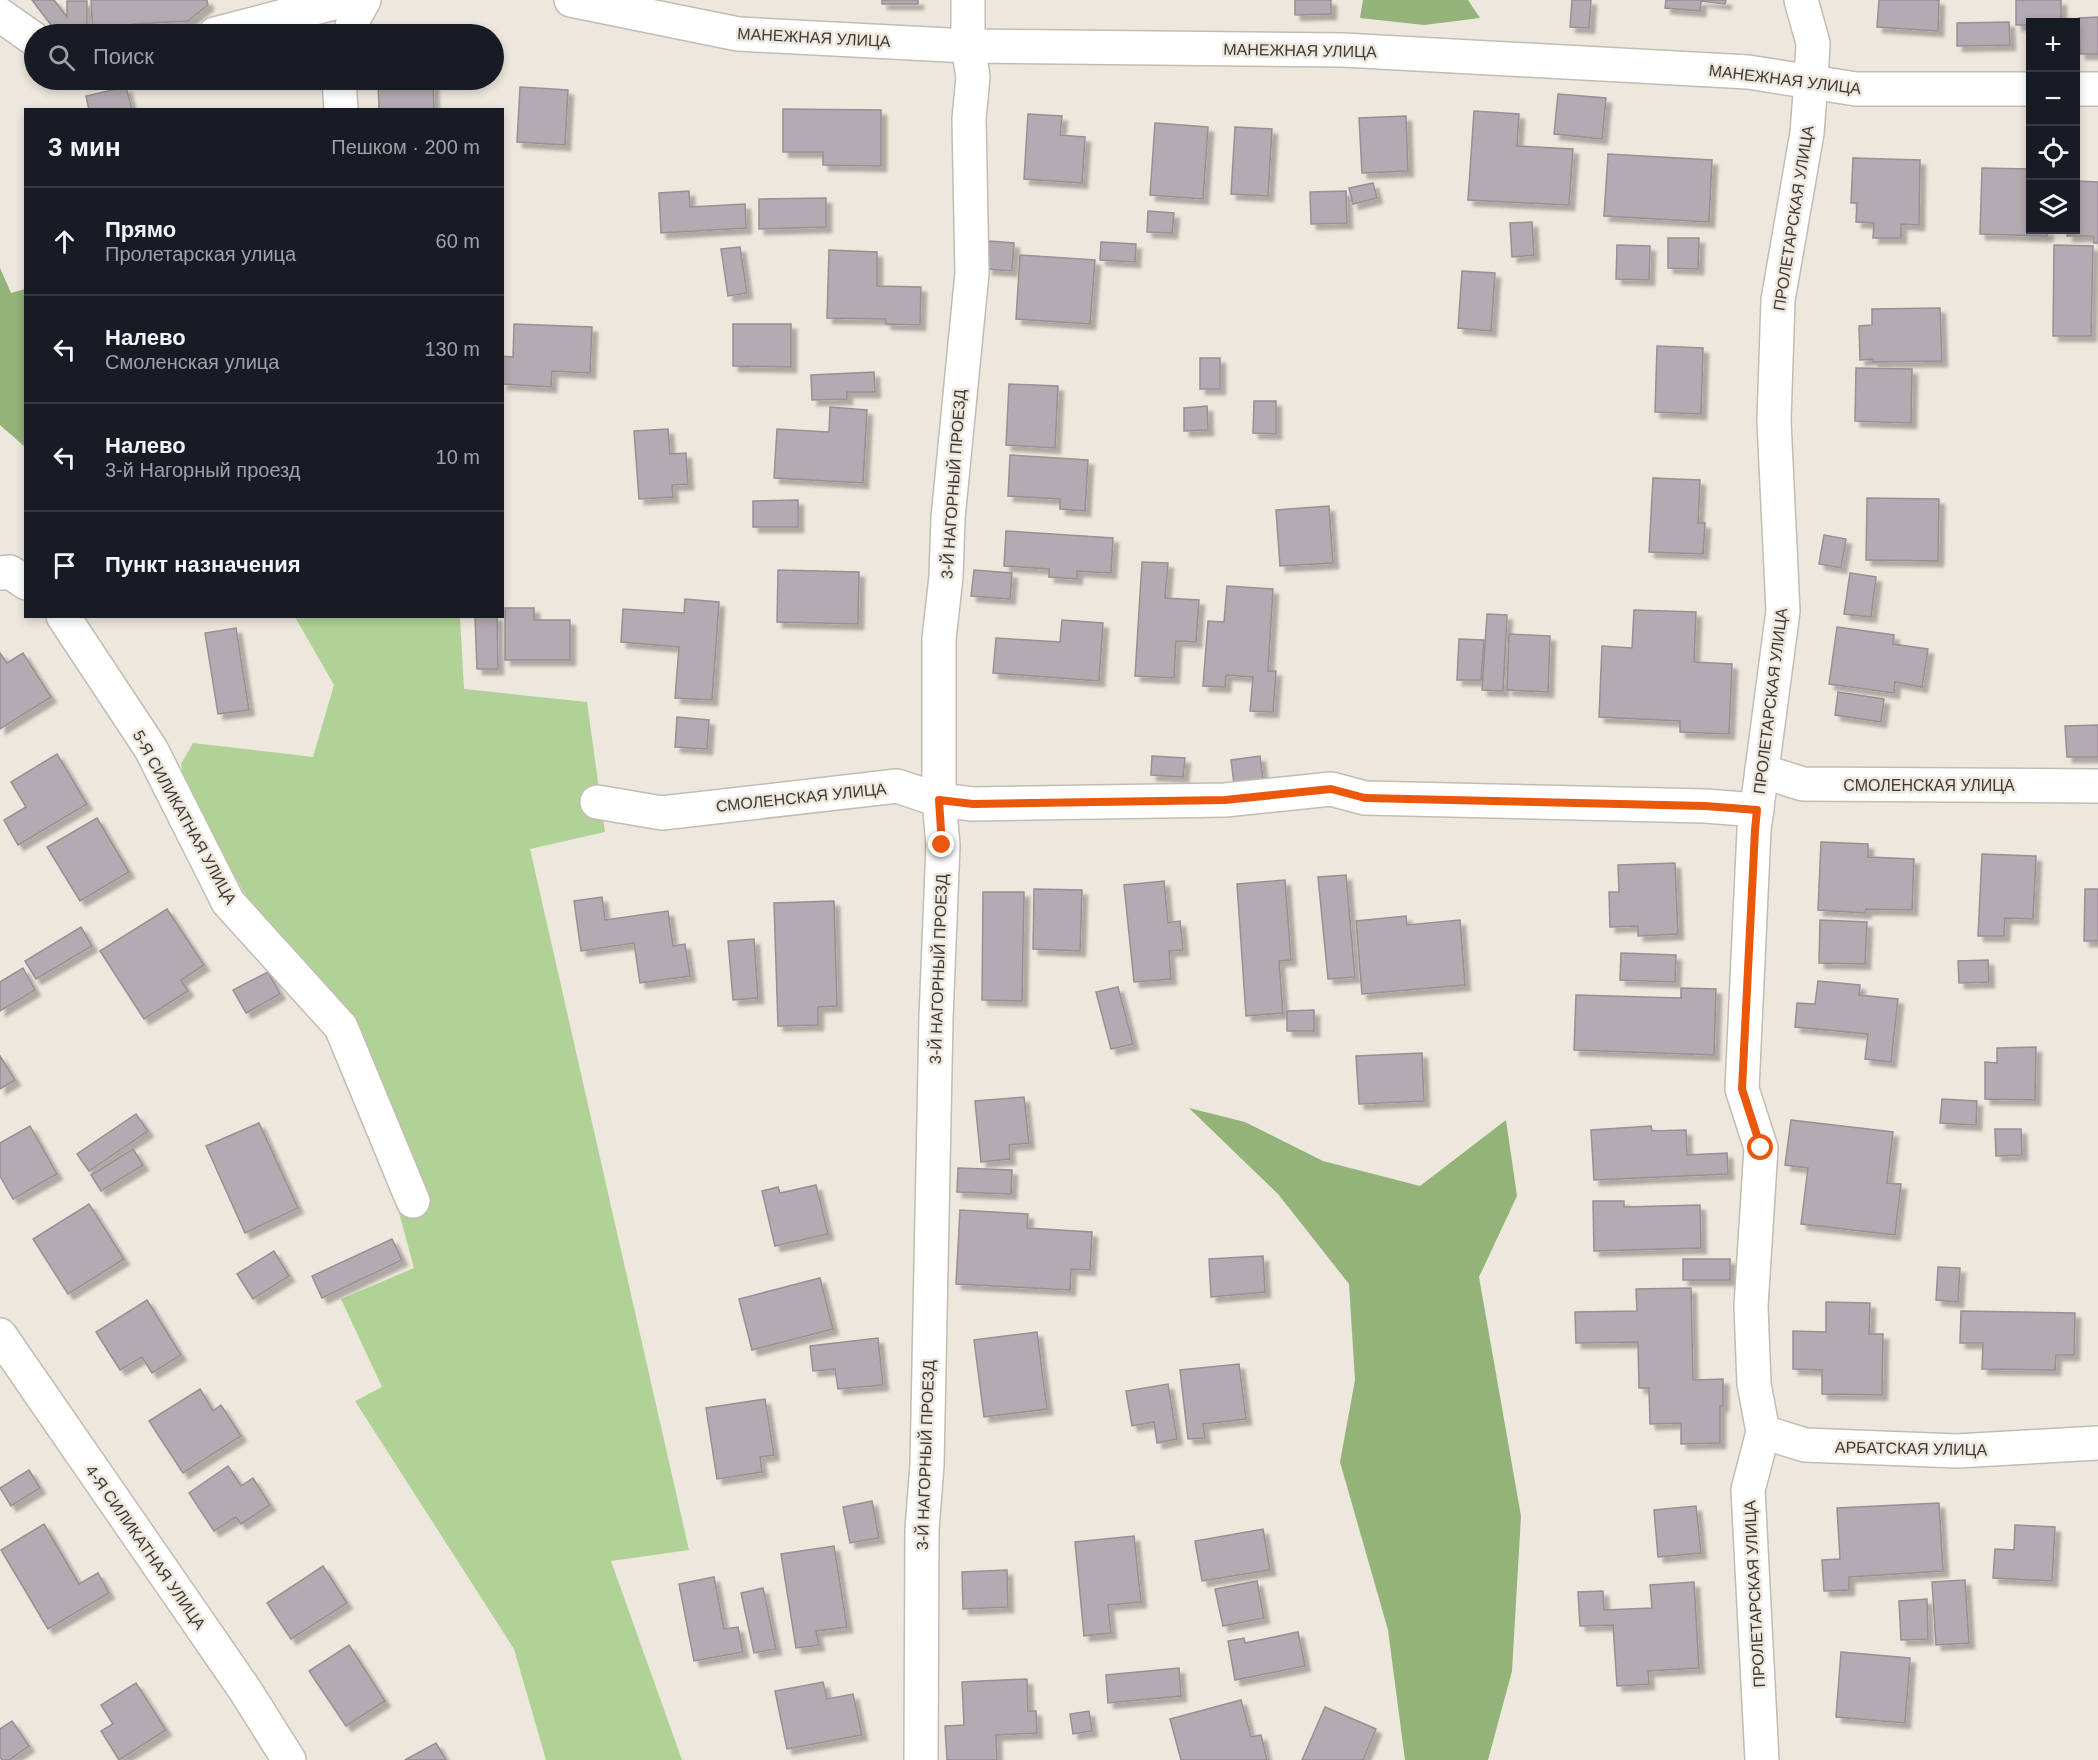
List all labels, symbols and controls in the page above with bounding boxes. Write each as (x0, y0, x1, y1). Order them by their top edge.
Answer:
map controls (2026, 18, 2080, 234)
button: + (2026, 18, 2080, 72)
search box (24, 24, 504, 90)
street label: МАНЕЖНАЯ УЛИЦА (737, 25, 891, 50)
icon: search (45, 41, 78, 74)
street label: МАНЕЖНАЯ УЛИЦА (1223, 41, 1377, 60)
text: Поиск (93, 44, 154, 69)
street label: МАНЕЖНАЯ УЛИЦА (1708, 62, 1862, 97)
button: − (2026, 72, 2080, 126)
street label: ПРОЛЕТАРСКАЯ УЛИЦА (1770, 124, 1817, 312)
button: locate (2026, 126, 2080, 180)
text: 3 мин (48, 132, 121, 162)
text: Пешком · 200 m (331, 136, 480, 158)
button: layers (2026, 180, 2080, 234)
text: Прямо (105, 217, 176, 242)
icon: ahead (48, 225, 81, 258)
text: 60 m (436, 230, 480, 252)
text: Пролетарская улица (105, 243, 296, 265)
text: Налево (105, 325, 186, 350)
icon: left (48, 333, 81, 366)
text: 130 m (424, 338, 480, 360)
text: Смоленская улица (105, 351, 279, 373)
street label: 3-Й НАГОРНЫЙ ПРОЕЗД (937, 388, 969, 579)
text: Налево (105, 433, 186, 458)
icon: left (48, 441, 81, 474)
text: 10 m (436, 446, 480, 468)
text: 3-й Нагорный проезд (105, 459, 301, 481)
icon: arrive (48, 549, 81, 582)
text: Пункт назначения (105, 552, 301, 577)
street label: ПРОЛЕТАРСКАЯ УЛИЦА (1751, 607, 1790, 795)
street label: 5-Я СИЛИКАТНАЯ УЛИЦА (130, 727, 240, 907)
street label: СМОЛЕНСКАЯ УЛИЦА (1843, 777, 2015, 794)
street label: СМОЛЕНСКАЯ УЛИЦА (715, 780, 887, 815)
route end (928, 831, 954, 857)
street label: 3-Й НАГОРНЫЙ ПРОЕЗД (926, 874, 950, 1064)
route start (1747, 1134, 1773, 1160)
street label: 3-Й НАГОРНЫЙ ПРОЕЗД (913, 1360, 937, 1550)
street label: АРБАТСКАЯ УЛИЦА (1835, 1439, 1988, 1458)
street label: 4-Я СИЛИКАТНАЯ УЛИЦА (82, 1462, 209, 1633)
street label: ПРОЛЕТАРСКАЯ УЛИЦА (1741, 1500, 1768, 1688)

